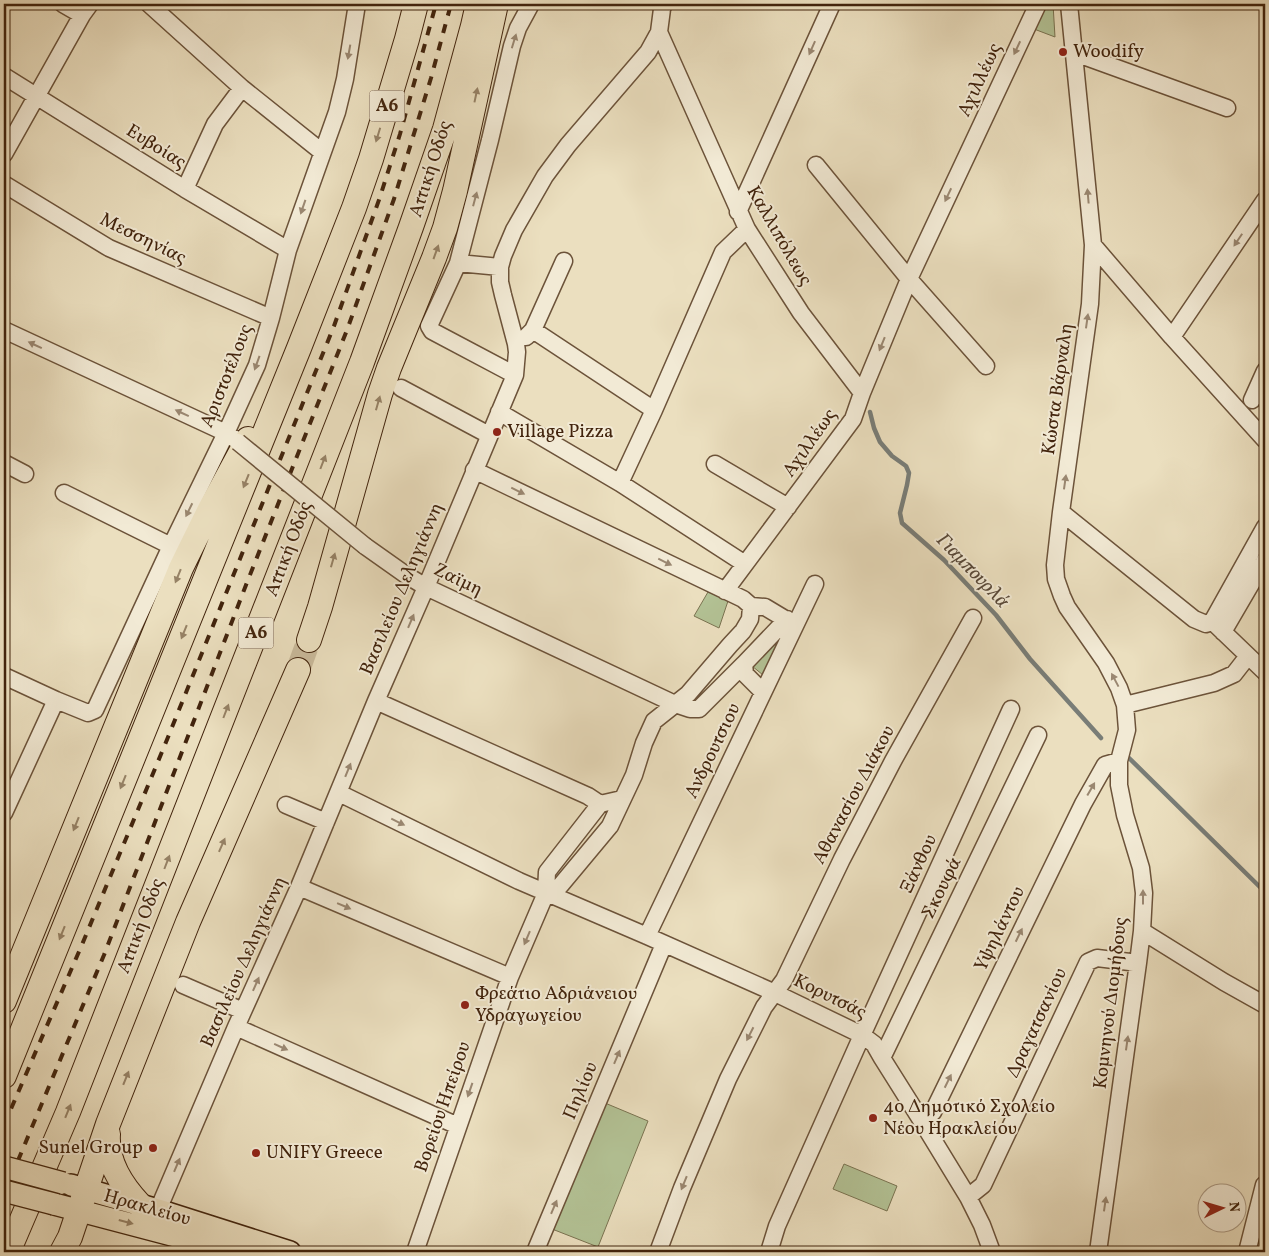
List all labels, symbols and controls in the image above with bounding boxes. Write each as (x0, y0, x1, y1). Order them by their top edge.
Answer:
one-way arrow (510, 33, 518, 48)
street label: Αχιλλέως (952, 39, 1008, 121)
place label: Woodify (1073, 39, 1144, 65)
one-way arrow (808, 41, 816, 55)
one-way arrow (1013, 41, 1021, 55)
one-way arrow (345, 44, 353, 60)
marker: Woodify (1057, 46, 1069, 58)
one-way arrow (473, 86, 481, 102)
road number: Α6 (370, 90, 404, 122)
street label: Αττική Οδός (403, 117, 459, 221)
street label: Ευβοίας (121, 118, 191, 176)
one-way arrow (374, 127, 382, 142)
street label: Καλλιπόλεως (740, 181, 818, 291)
one-way arrow (944, 188, 952, 202)
one-way arrow (1084, 188, 1092, 204)
one-way arrow (471, 191, 479, 206)
one-way arrow (299, 200, 307, 215)
street label: Μεσσηνίας (95, 207, 191, 271)
one-way arrow (1233, 233, 1243, 247)
one-way arrow (432, 244, 440, 259)
one-way arrow (1084, 313, 1092, 329)
street label: Αριστοτέλους (194, 320, 260, 432)
street label: Κώστα Βάρναλη (1036, 321, 1080, 457)
one-way arrow (878, 336, 885, 351)
one-way arrow (27, 340, 42, 349)
one-way arrow (253, 356, 261, 371)
one-way arrow (374, 396, 382, 411)
street label: Αχιλλέως (777, 403, 843, 483)
one-way arrow (175, 408, 189, 416)
place label: Village Pizza (507, 419, 613, 445)
marker: Village Pizza (491, 426, 503, 438)
one-way arrow (320, 454, 327, 469)
one-way arrow (241, 474, 249, 488)
one-way arrow (1061, 474, 1069, 490)
one-way arrow (511, 487, 525, 495)
street label: Αττική Οδός (259, 498, 319, 600)
street label: Βασιλείου Δεληγιάννη (354, 499, 450, 679)
one-way arrow (185, 503, 193, 517)
water label: Γιαμπουρλά (929, 527, 1015, 615)
one-way arrow (330, 552, 338, 567)
street label: Ζαϊμη (429, 557, 487, 603)
one-way arrow (658, 558, 672, 566)
one-way arrow (173, 569, 181, 583)
one-way arrow (408, 614, 416, 628)
road number: Α6 (238, 618, 274, 648)
one-way arrow (180, 624, 188, 639)
one-way arrow (1111, 673, 1119, 688)
street label: Ανδρουτσιου (679, 699, 747, 803)
one-way arrow (222, 703, 230, 718)
street label: Αθανασίου Διάκου (806, 721, 902, 869)
one-way arrow (344, 762, 352, 777)
one-way arrow (119, 775, 127, 789)
one-way arrow (1087, 782, 1095, 796)
one-way arrow (72, 817, 80, 831)
one-way arrow (391, 818, 405, 826)
street label: Ξάνθου (894, 830, 944, 898)
one-way arrow (218, 838, 226, 852)
street label: Σκουφά (916, 852, 968, 923)
one-way arrow (163, 855, 171, 869)
street label: Βασιλείου Δεληγιάννη (195, 872, 293, 1052)
street label: Αττική Οδός (111, 875, 171, 977)
street label: Υψηλάντου (968, 882, 1032, 976)
one-way arrow (1139, 888, 1147, 904)
one-way arrow (337, 902, 351, 910)
street label: Κομνηνού Διομήδους (1088, 915, 1134, 1091)
one-way arrow (58, 926, 66, 940)
one-way arrow (1015, 928, 1023, 942)
one-way arrow (522, 931, 530, 945)
street label: Δραγατσανίου (1000, 964, 1074, 1082)
street label: Κορυτσάς (789, 968, 871, 1026)
one-way arrow (252, 977, 260, 991)
place label: Φρεάτιο Αδριάνειου Υδραγωγείου (475, 981, 637, 1029)
marker: Φρεάτιο Αδριάνειου Υδραγωγείου (459, 999, 471, 1011)
one-way arrow (746, 1027, 754, 1042)
one-way arrow (1123, 1035, 1131, 1051)
street label: Βορείου Ηπείρου (408, 1038, 478, 1176)
one-way arrow (274, 1043, 288, 1051)
one-way arrow (614, 1050, 621, 1065)
street label: Πηλίου (557, 1058, 605, 1124)
one-way arrow (123, 1071, 131, 1085)
one-way arrow (944, 1074, 952, 1088)
one-way arrow (466, 1083, 473, 1098)
place label: 4ο Δημοτικό Σχολείο Νέου Ηρακλείου (883, 1094, 1055, 1142)
one-way arrow (65, 1104, 73, 1118)
marker: 4ο Δημοτικό Σχολείο Νέου Ηρακλείου (867, 1112, 879, 1124)
place label: Sunel Group (38, 1135, 143, 1161)
place label: UNIFY Greece (266, 1140, 383, 1166)
marker: Sunel Group (147, 1142, 159, 1154)
marker: UNIFY Greece (250, 1147, 262, 1159)
one-way arrow (174, 1158, 182, 1172)
one-way arrow (680, 1176, 688, 1191)
street label: Ηρακλείου (101, 1183, 193, 1233)
north arrow (1196, 1184, 1246, 1234)
one-way arrow (1102, 1196, 1110, 1212)
one-way arrow (550, 1199, 558, 1214)
text: N (1224, 1201, 1243, 1213)
one-way arrow (119, 1219, 134, 1227)

